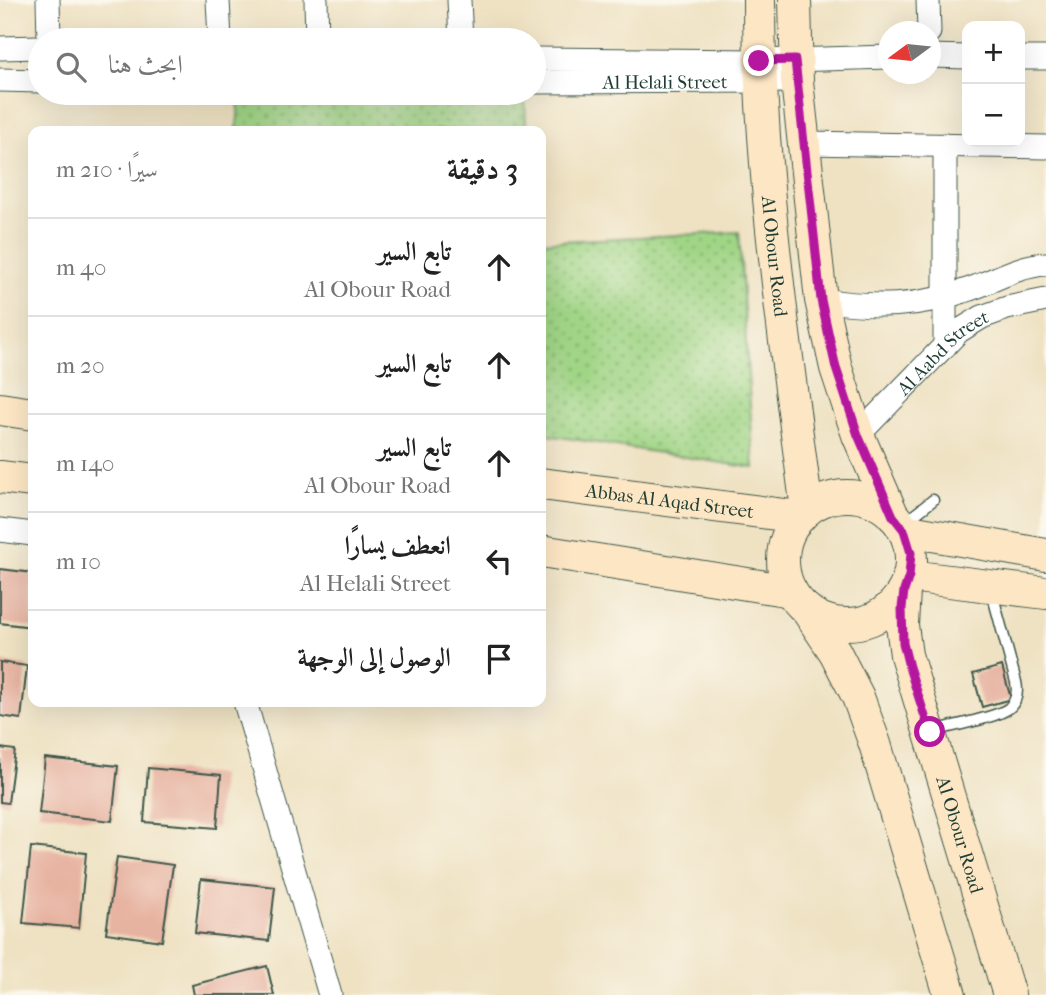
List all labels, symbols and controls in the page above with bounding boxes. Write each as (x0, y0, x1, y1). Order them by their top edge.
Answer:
north arrow (878, 21, 941, 84)
map controls (962, 21, 1025, 147)
button: + (962, 21, 1025, 84)
search box (28, 28, 546, 105)
route end (743, 45, 774, 76)
icon: search (52, 48, 90, 86)
text: ابحث هنا (108, 49, 183, 80)
street label: Al Helali Street (601, 71, 728, 94)
button: − (962, 84, 1025, 147)
text: 3 دقيقة (447, 152, 518, 187)
text: سيرًا · 210 m (56, 156, 158, 183)
street label: Al Obour Road (757, 194, 792, 319)
text: تابع السير (378, 236, 451, 267)
icon: ahead (480, 248, 518, 286)
text: 40 m (56, 254, 106, 281)
text: Al Obour Road (304, 276, 451, 303)
street label: Al Aabd Street (892, 306, 992, 401)
icon: ahead (480, 346, 518, 384)
text: تابع السير (378, 348, 451, 379)
text: 20 m (56, 352, 105, 379)
text: تابع السير (378, 432, 451, 463)
icon: ahead (480, 444, 518, 482)
text: 140 m (56, 450, 115, 477)
text: Al Obour Road (304, 472, 451, 499)
street label: Abbas Al Aqad Street (583, 480, 755, 523)
text: انعطف يسارًا (344, 530, 451, 561)
icon: left (480, 542, 518, 580)
text: 10 m (56, 548, 101, 575)
text: Al Helali Street (300, 570, 451, 597)
icon: arrive (480, 640, 518, 678)
text: الوصول إلى الوجهة (297, 642, 451, 673)
route start (914, 716, 945, 747)
street label: Al Obour Road (931, 773, 988, 897)

